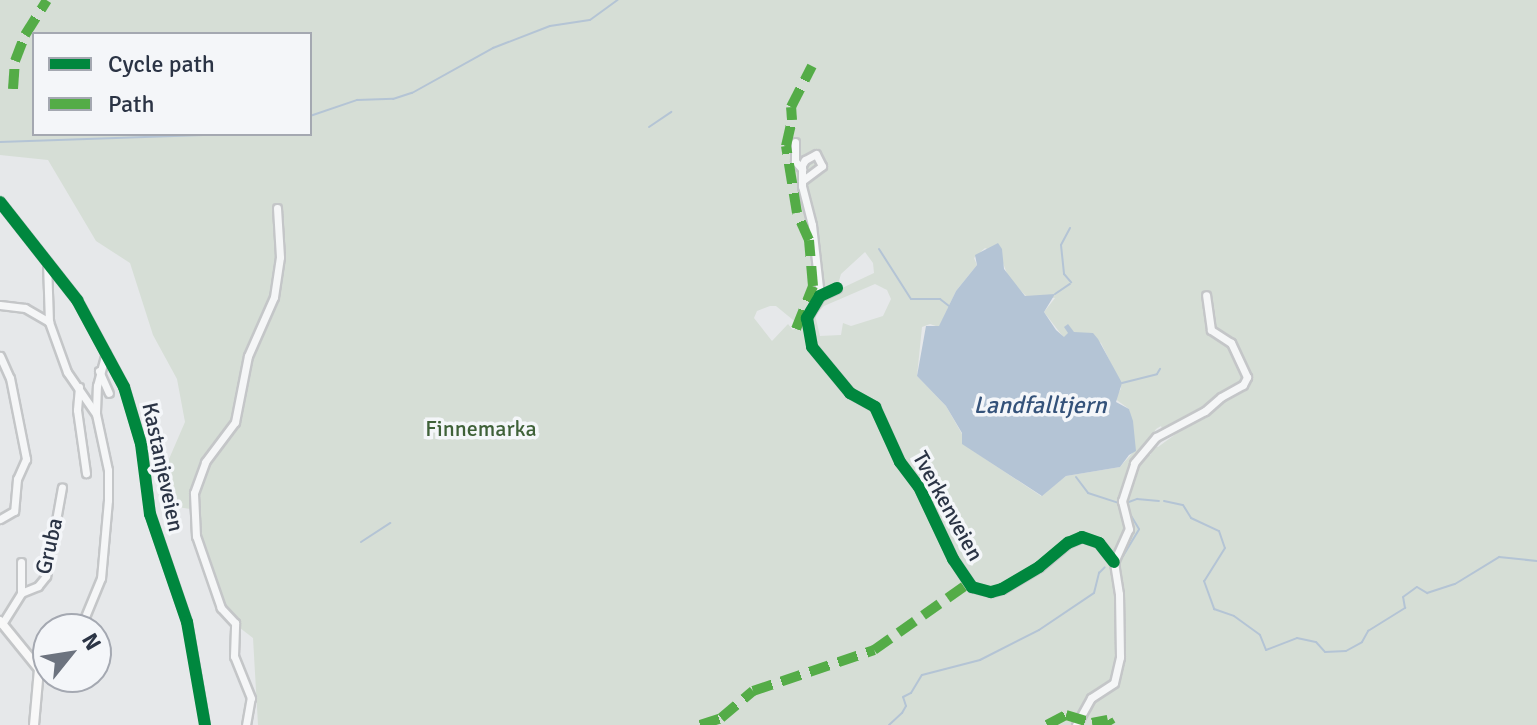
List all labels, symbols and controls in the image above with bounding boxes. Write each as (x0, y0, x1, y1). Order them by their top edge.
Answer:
legend (32, 32, 312, 136)
text: Cycle path (108, 49, 215, 79)
text: Path (108, 89, 154, 119)
water label: Landfalltjern (973, 392, 1107, 420)
street label: Kastanjeveien (136, 400, 190, 534)
park label: Finnemarka (425, 416, 537, 442)
street label: Tverkenveien (907, 447, 989, 565)
street label: Gruba (30, 515, 68, 577)
north arrow (32, 613, 112, 693)
text: N (76, 628, 107, 655)

